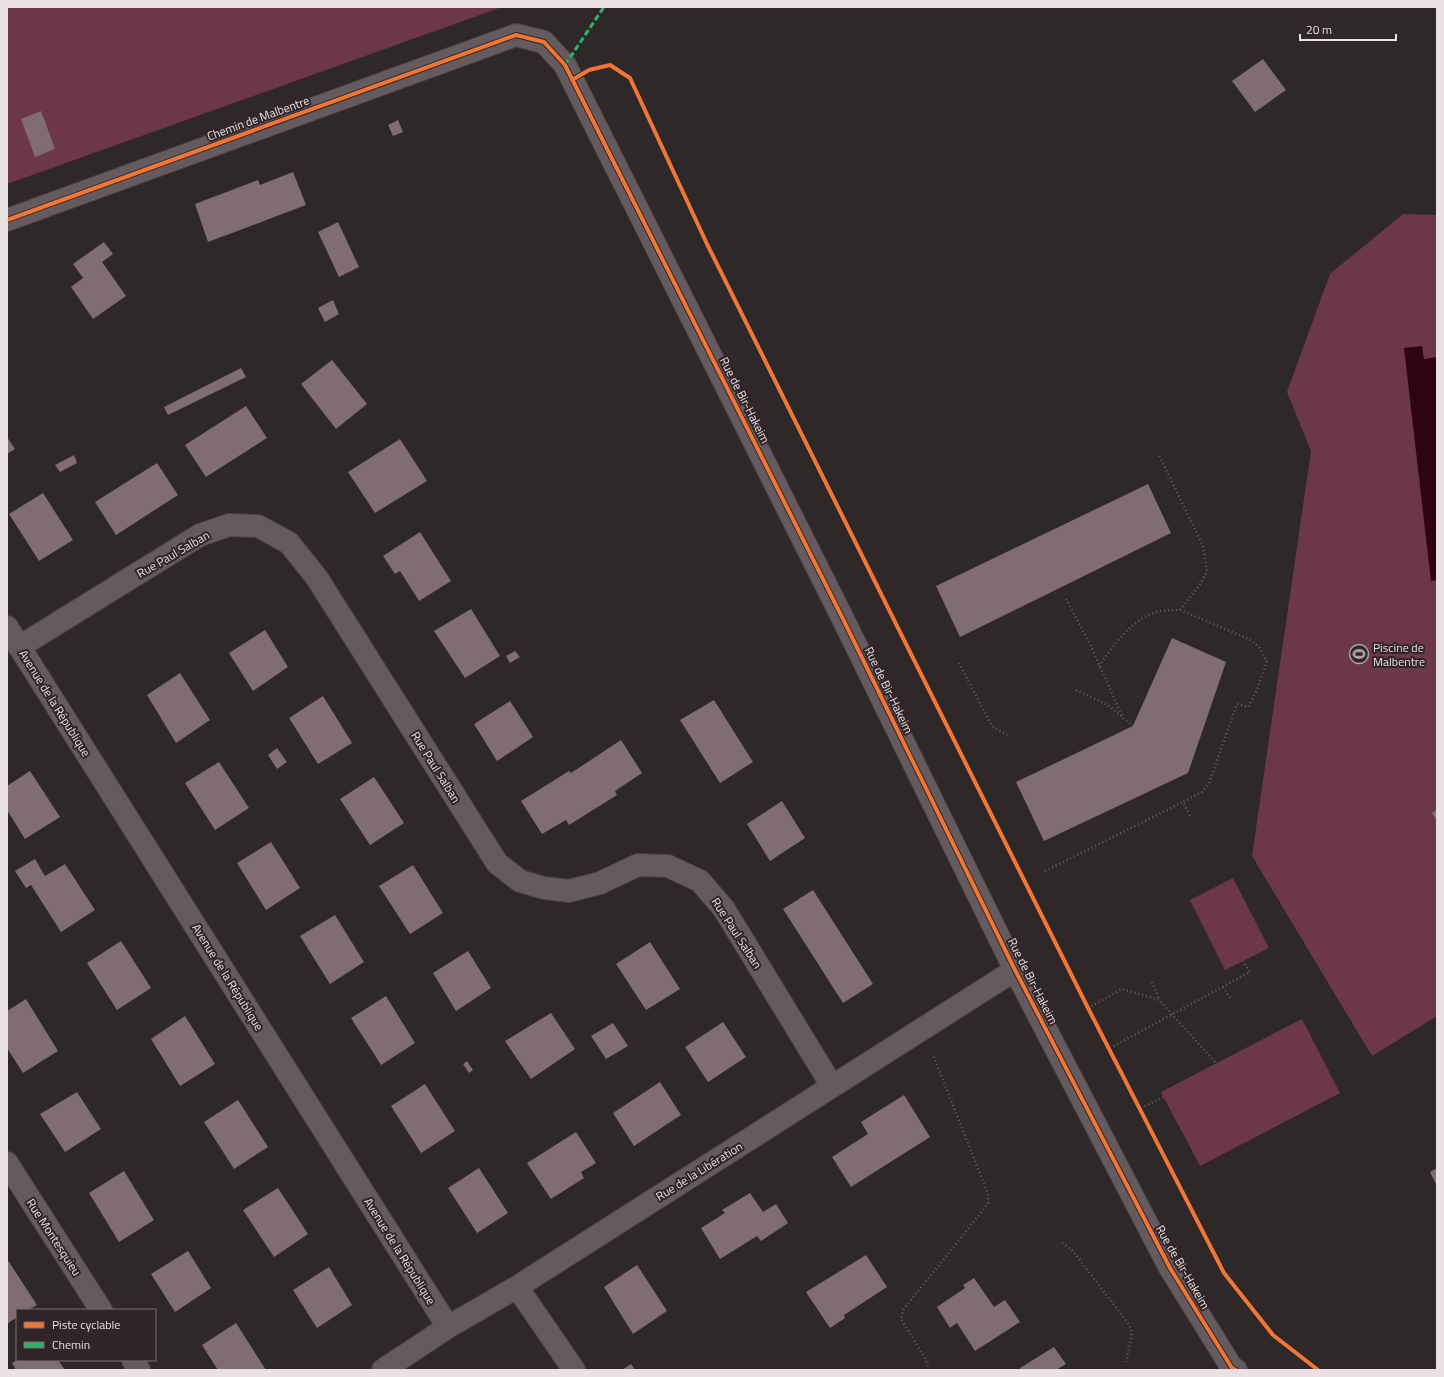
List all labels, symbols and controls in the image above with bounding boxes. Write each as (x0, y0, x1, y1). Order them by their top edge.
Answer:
scale bar (1300, 16, 1396, 42)
text: 20 m (1306, 20, 1332, 39)
street label: Chemin de Malbentre (204, 91, 312, 145)
street label: Rue de Bir-Hakeim (715, 353, 775, 447)
street label: Rue Paul Salban (133, 525, 213, 583)
place label: Piscine de Malbentre (1373, 638, 1425, 671)
street label: Rue de Bir-Hakeim (860, 643, 918, 737)
sports icon: Piscine de Malbentre (1348, 643, 1370, 665)
street label: Avenue de la République (14, 646, 96, 760)
street label: Rue Paul Salban (406, 727, 466, 807)
street label: Rue Paul Salban (707, 894, 767, 972)
street label: Avenue de la République (187, 920, 269, 1034)
street label: Rue de Bir-Hakeim (1003, 934, 1063, 1028)
street label: Rue de la Libération (652, 1137, 746, 1205)
street label: Avenue de la République (359, 1194, 441, 1308)
street label: Rue Montesquieu (22, 1195, 86, 1279)
street label: Rue de Bir-Hakeim (1151, 1221, 1215, 1313)
legend (16, 1309, 156, 1361)
text: Piste cyclable (52, 1315, 120, 1334)
text: Chemin (52, 1335, 90, 1354)

